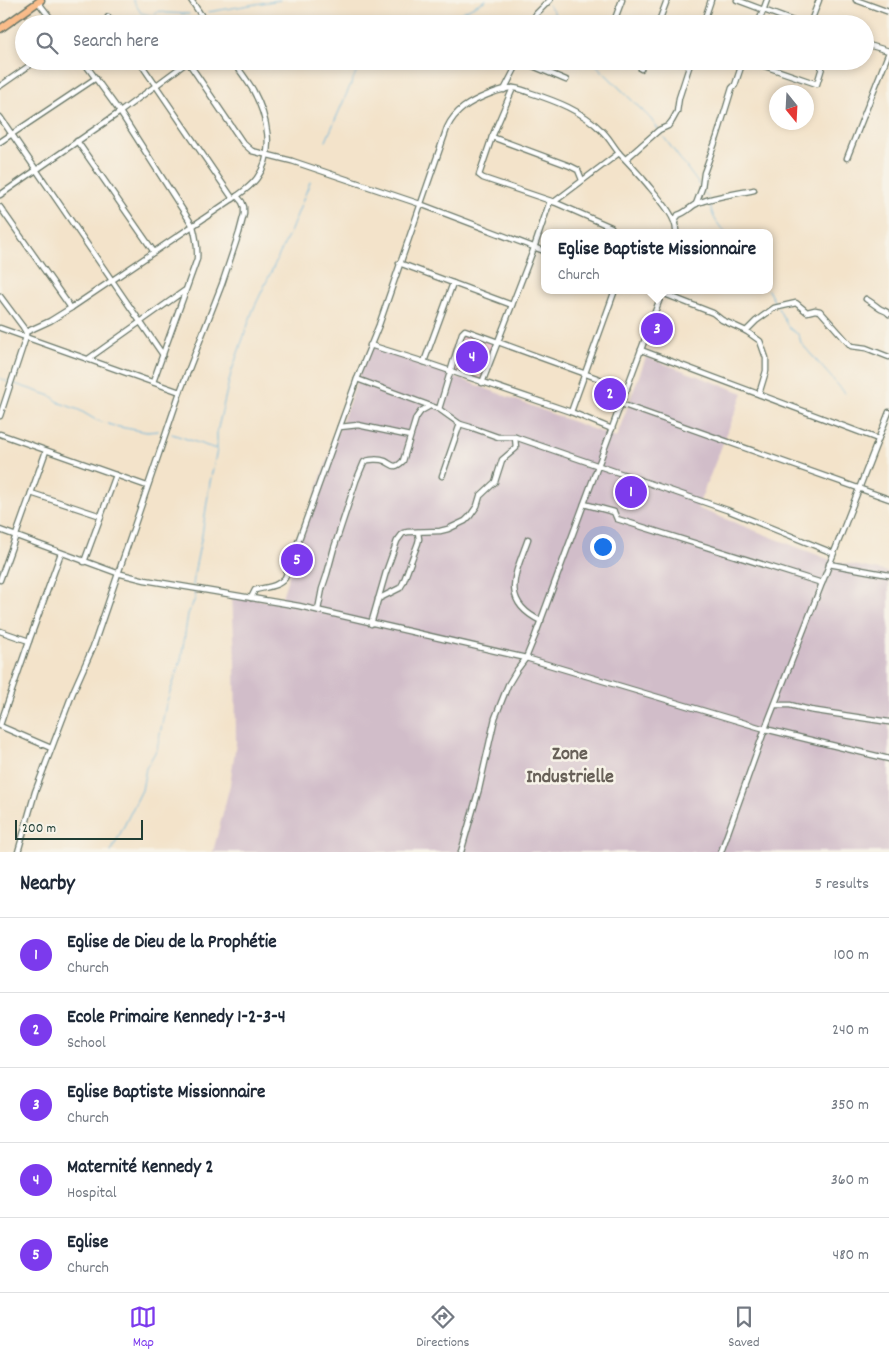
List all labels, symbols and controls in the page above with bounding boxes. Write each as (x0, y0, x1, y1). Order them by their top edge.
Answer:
search box (15, 15, 874, 70)
icon: search (33, 29, 61, 57)
text: Search here (73, 29, 159, 56)
north arrow (769, 85, 814, 130)
popup (541, 229, 773, 294)
text: Eglise Baptiste Missionnaire (558, 237, 756, 264)
text: Church (558, 264, 600, 287)
pin: 3 (641, 310, 673, 348)
pin: 4 (456, 338, 488, 376)
pin: 2 (594, 375, 626, 413)
pin: 1 (615, 473, 647, 511)
your location (590, 534, 616, 560)
pin: 5 (281, 541, 313, 579)
district label: Zone Industrielle (526, 741, 614, 792)
scale bar (15, 817, 142, 840)
text: 200 m (22, 819, 56, 839)
text: Nearby (20, 870, 75, 900)
text: 5 results (815, 873, 869, 896)
text: Eglise de Dieu de la Prophétie (67, 930, 277, 957)
text: 1 (34, 944, 38, 967)
text: 100 m (833, 944, 869, 967)
text: Church (67, 957, 109, 980)
text: Ecole Primaire Kennedy 1-2-3-4 (67, 1005, 286, 1032)
text: 2 (33, 1019, 40, 1042)
text: 240 m (832, 1019, 869, 1042)
text: School (67, 1032, 106, 1055)
text: Eglise Baptiste Missionnaire (67, 1080, 265, 1107)
text: 3 (32, 1094, 40, 1117)
text: 350 m (831, 1094, 869, 1117)
text: Church (67, 1107, 109, 1130)
text: Maternité Kennedy 2 (67, 1155, 214, 1182)
text: 4 (33, 1169, 39, 1192)
text: 360 m (831, 1169, 869, 1192)
text: Hospital (67, 1182, 117, 1205)
text: Eglise (67, 1230, 108, 1257)
text: 5 (32, 1244, 40, 1267)
text: 480 m (833, 1244, 869, 1267)
text: Church (67, 1257, 109, 1280)
tab: Map (129, 1303, 157, 1353)
tab: Directions (416, 1303, 469, 1353)
tab: Saved (728, 1303, 760, 1353)

